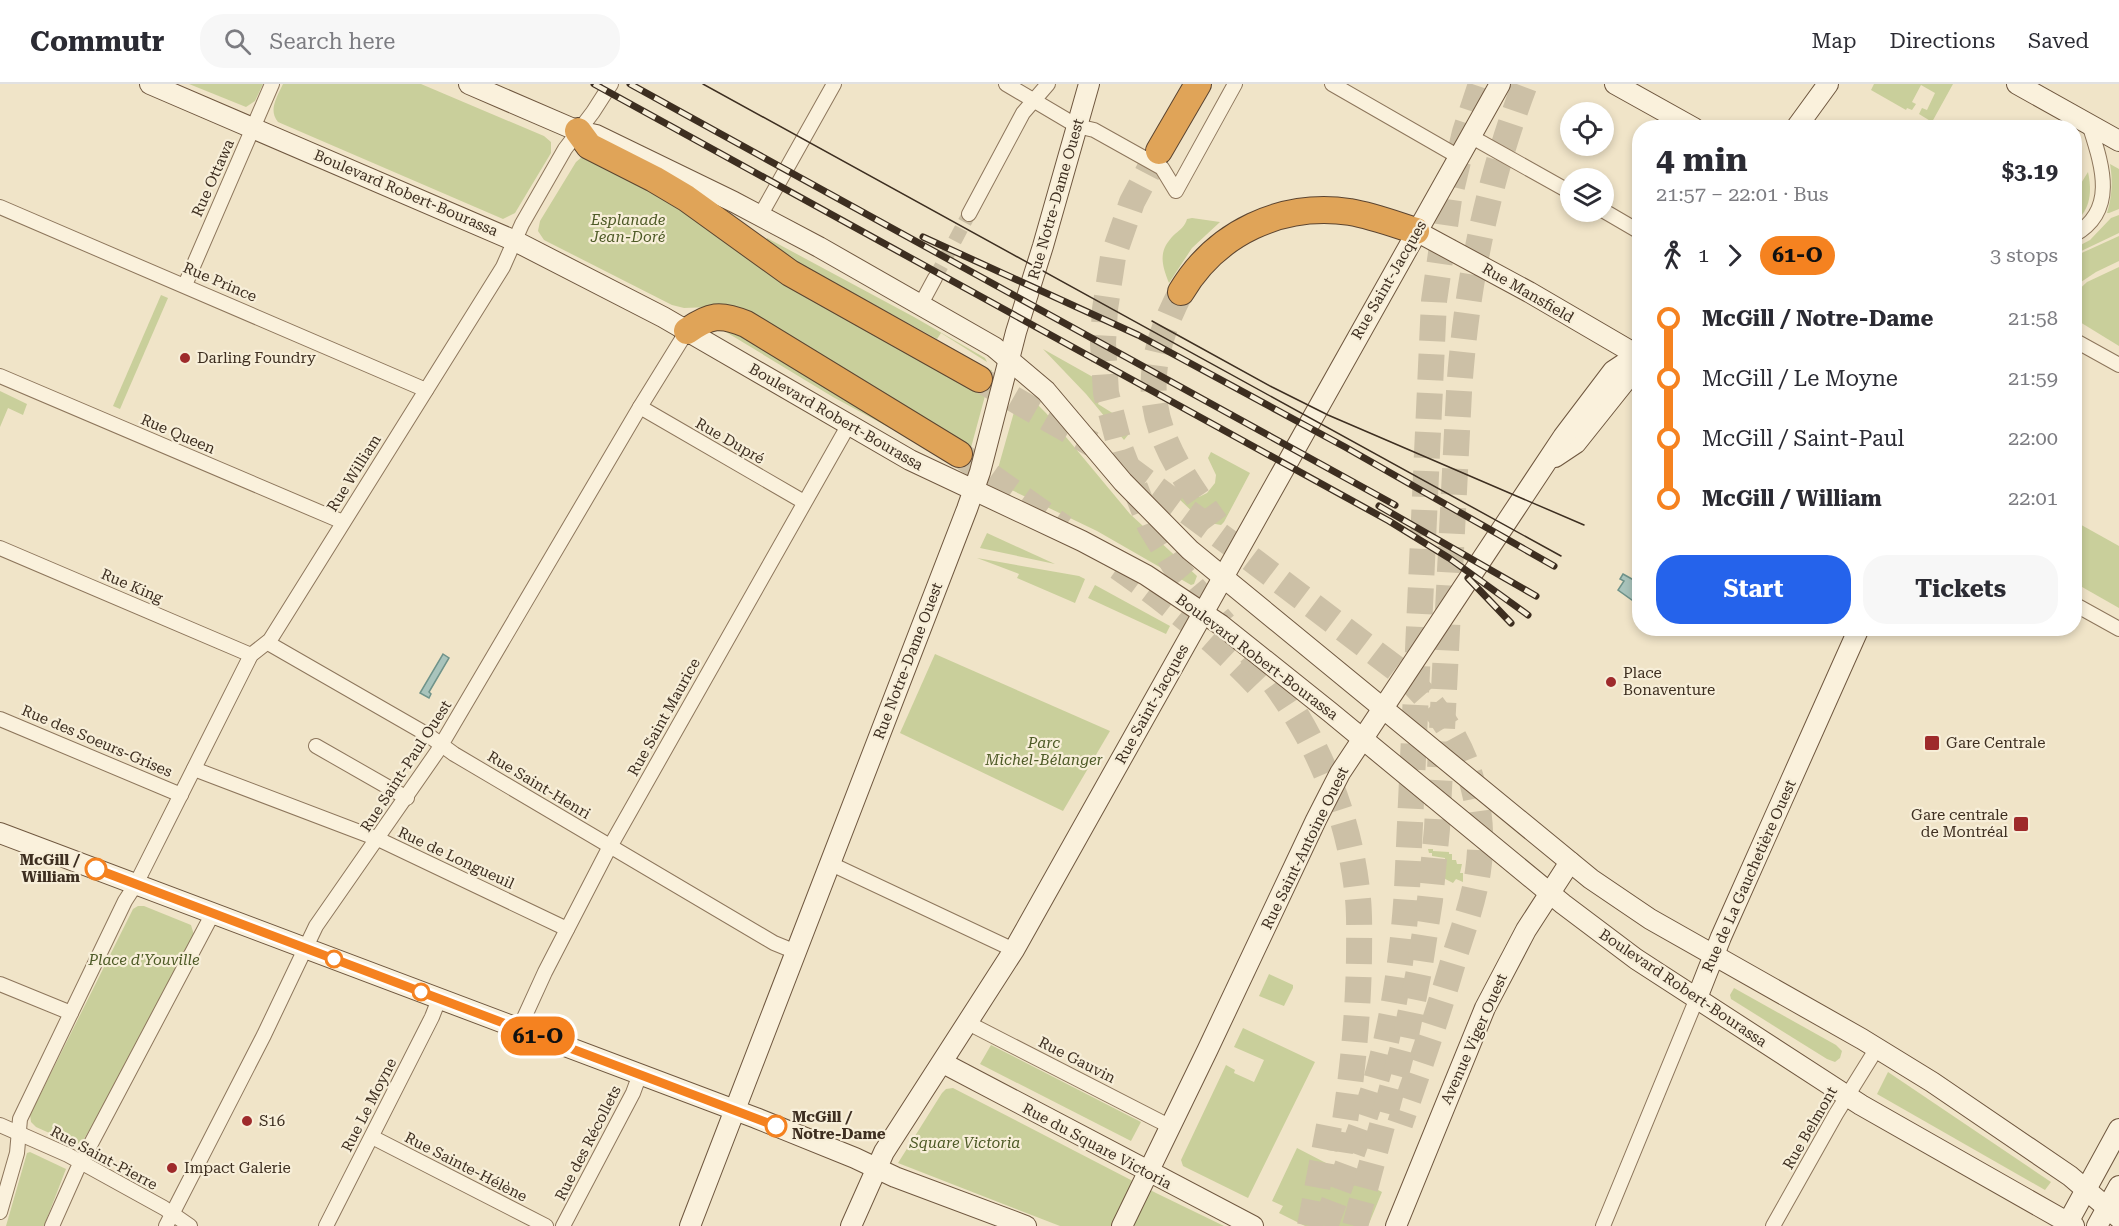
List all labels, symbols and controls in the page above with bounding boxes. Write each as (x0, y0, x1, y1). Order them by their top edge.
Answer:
search box (200, 14, 620, 68)
text: Commutr (30, 25, 164, 58)
icon: search (221, 25, 254, 58)
text: Search here (269, 29, 395, 54)
text: Map (1812, 29, 1856, 53)
text: Directions (1889, 29, 1995, 53)
text: Saved (2028, 29, 2089, 53)
map controls (1560, 102, 1614, 222)
button: locate (1560, 102, 1614, 156)
street label: Rue Notre-Dame Ouest (1024, 116, 1088, 282)
street label: Rue Ottawa (188, 136, 238, 220)
text: 4 min (1656, 140, 1748, 179)
street label: Boulevard Robert-Bourassa (311, 146, 501, 240)
text: $3.19 (2002, 159, 2058, 184)
button: layers (1560, 168, 1614, 222)
text: 21:57 – 22:01 · Bus (1656, 182, 1828, 206)
park label: Esplanade Jean-Doré (590, 211, 666, 246)
street label: Rue Saint-Jacques (1348, 217, 1430, 343)
icon: walk (1656, 239, 1689, 272)
icon: forward (1718, 239, 1751, 272)
text: 1 (1698, 243, 1709, 267)
text: 61-O (1772, 243, 1823, 267)
text: 3 stops (1990, 243, 2058, 267)
street label: Rue Prince (180, 258, 260, 306)
street label: Rue Mansfield (1479, 259, 1577, 327)
text: McGill / Notre-Dame (1702, 306, 1933, 331)
text: 21:58 (2008, 306, 2058, 330)
place label: Darling Foundry (197, 349, 316, 367)
marker: Darling Foundry (178, 351, 192, 365)
street label: Boulevard Robert-Bourassa (746, 360, 926, 474)
text: McGill / Le Moyne (1702, 366, 1898, 391)
text: 21:59 (2008, 366, 2058, 390)
street label: Rue Queen (138, 410, 218, 458)
street label: Rue Dupré (692, 414, 768, 468)
text: McGill / Saint-Paul (1702, 426, 1904, 451)
text: 22:00 (2008, 426, 2058, 450)
street label: Rue William (323, 431, 385, 515)
text: McGill / William (1702, 486, 1882, 511)
text: 22:01 (2008, 486, 2058, 510)
button: Start (1656, 555, 1851, 624)
button: Tickets (1863, 555, 2058, 624)
street label: Rue King (98, 565, 166, 607)
street label: Rue Notre-Dame Ouest (870, 580, 946, 742)
street label: Boulevard Robert-Bourassa (1172, 590, 1342, 724)
street label: Rue Saint-Jacques (1112, 641, 1192, 767)
street label: Rue Saint Maurice (624, 655, 704, 779)
place label: Place Bonaventure (1623, 664, 1715, 699)
marker: Place Bonaventure (1604, 675, 1618, 689)
street label: Rue Saint-Paul Ouest (357, 697, 455, 835)
street label: Rue des Soeurs-Grises (19, 701, 175, 781)
park label: Parc Michel-Bélanger (984, 734, 1104, 769)
marker: Gare Centrale (1923, 734, 1941, 752)
place label: Gare Centrale (1946, 734, 2045, 752)
street label: Rue Saint-Henri (484, 747, 594, 823)
street label: Rue Saint-Antoine Ouest (1258, 763, 1352, 932)
street label: Rue de La Gauchetière Ouest (1698, 776, 1800, 975)
place label: Gare centrale de Montréal (1911, 806, 2008, 841)
marker: Gare centrale de Montréal (2012, 815, 2030, 833)
street label: Rue de Longueuil (395, 823, 517, 893)
place label: McGill / William (20, 851, 81, 886)
marker: McGill / William (85, 858, 107, 880)
street label: Boulevard Robert-Bourassa (1596, 925, 1770, 1051)
unlabelled marker (325, 950, 343, 968)
park label: Place d'Youville (87, 951, 200, 969)
street label: Avenue Viger Ouest (1437, 970, 1511, 1107)
unlabelled marker (412, 983, 430, 1001)
line badge: 61-O (496, 1016, 580, 1056)
text: 61-O (513, 1024, 563, 1048)
street label: Rue Gauvin (1035, 1033, 1119, 1087)
street label: Rue Le Moyne (338, 1055, 400, 1155)
street label: Rue des Récollets (551, 1083, 625, 1203)
street label: Rue Belmont (1779, 1083, 1841, 1173)
street label: Rue du Square Victoria (1019, 1099, 1175, 1193)
place label: McGill / Notre-Dame (792, 1108, 886, 1143)
place label: S16 (259, 1112, 285, 1130)
marker: S16 (240, 1114, 254, 1128)
marker: McGill / Notre-Dame (765, 1115, 787, 1137)
street label: Rue Saint-Pierre (47, 1122, 161, 1194)
street label: Rue Sainte-Hélène (402, 1128, 530, 1206)
park label: Square Victoria (909, 1134, 1020, 1152)
place label: Impact Galerie (184, 1159, 291, 1177)
marker: Impact Galerie (165, 1161, 179, 1175)

